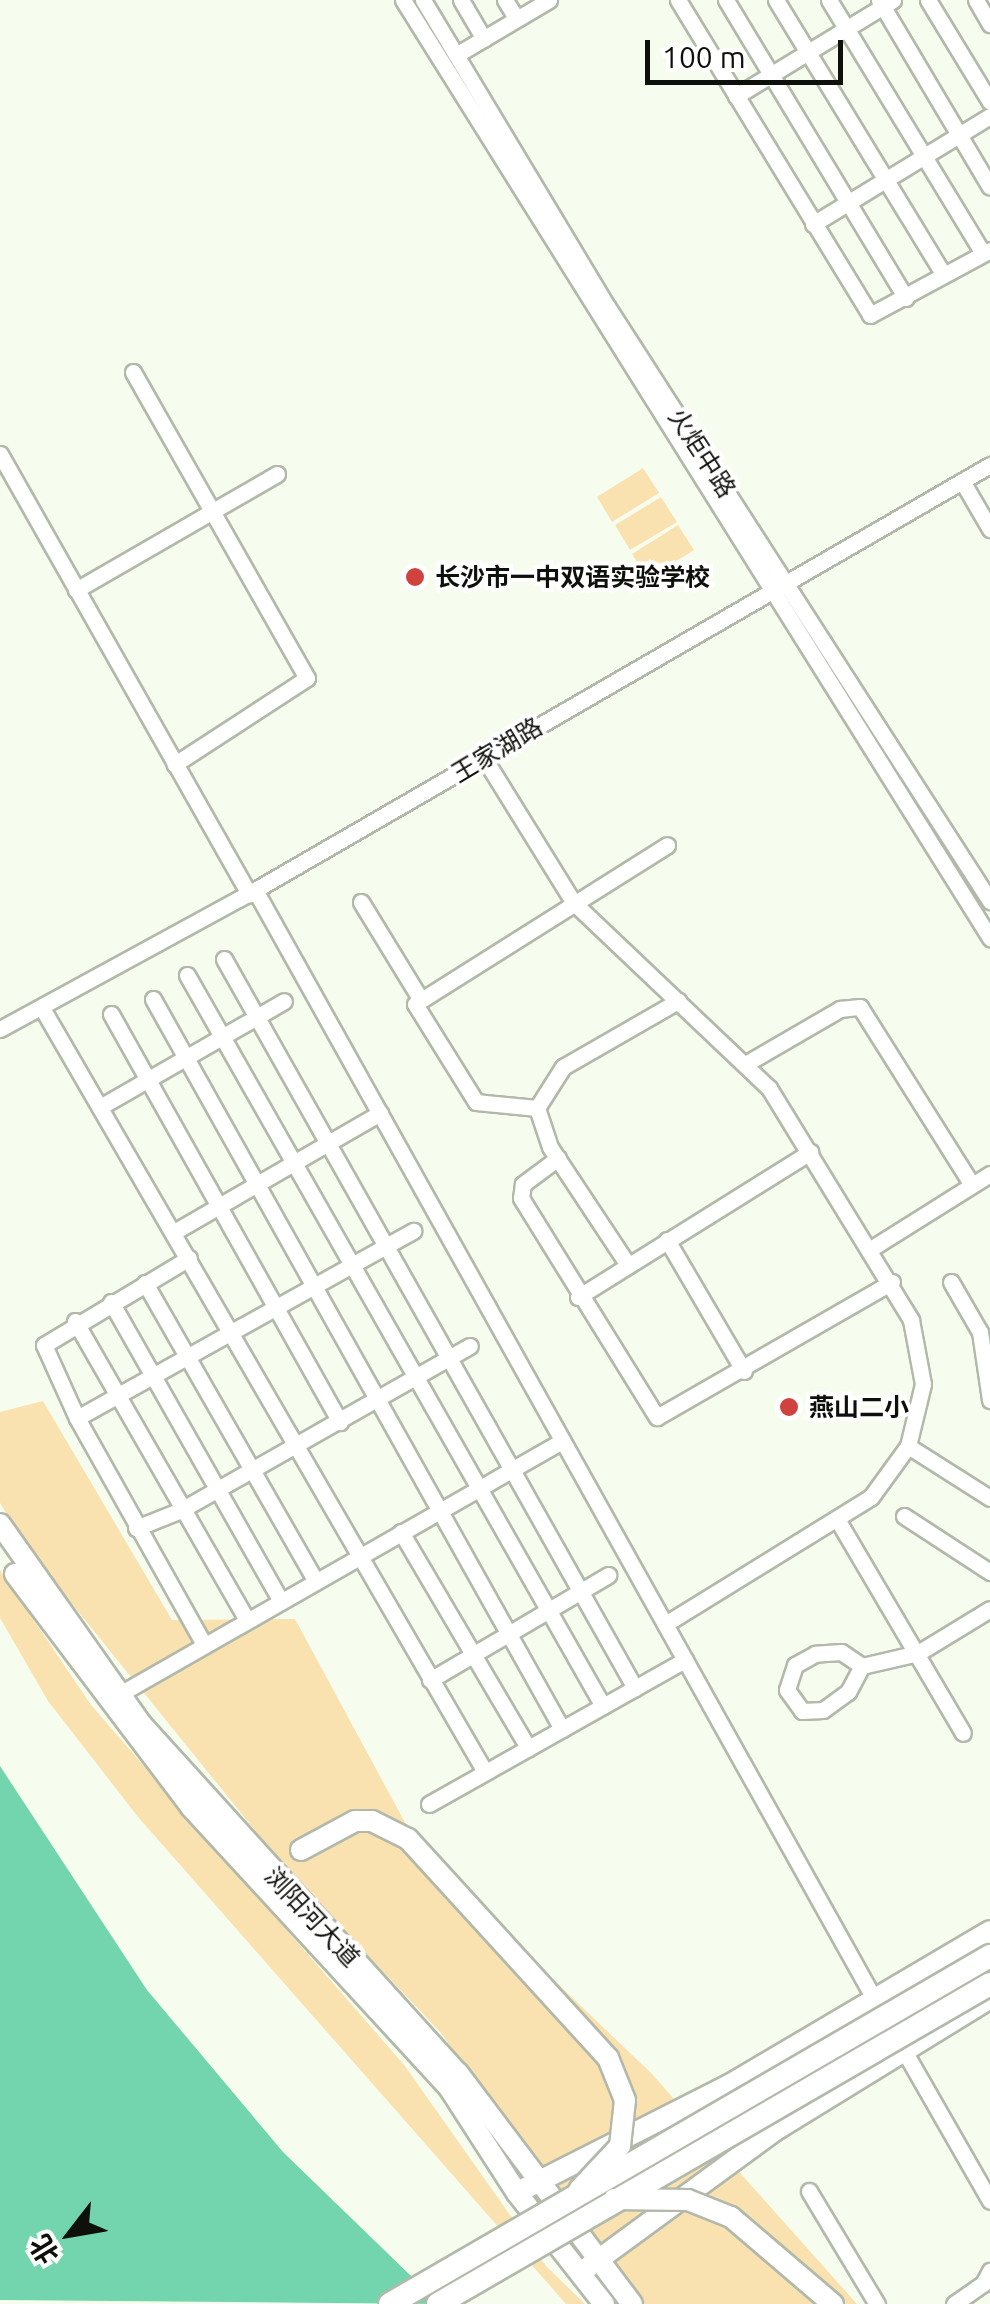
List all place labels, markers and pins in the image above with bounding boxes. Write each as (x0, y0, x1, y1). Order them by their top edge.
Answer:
place label: 长沙市一中双语实验学校 (435, 562, 710, 592)
marker: 长沙市一中双语实验学校 (404, 566, 426, 588)
place label: 燕山二小 (809, 1392, 909, 1422)
marker: 燕山二小 (778, 1396, 800, 1418)

